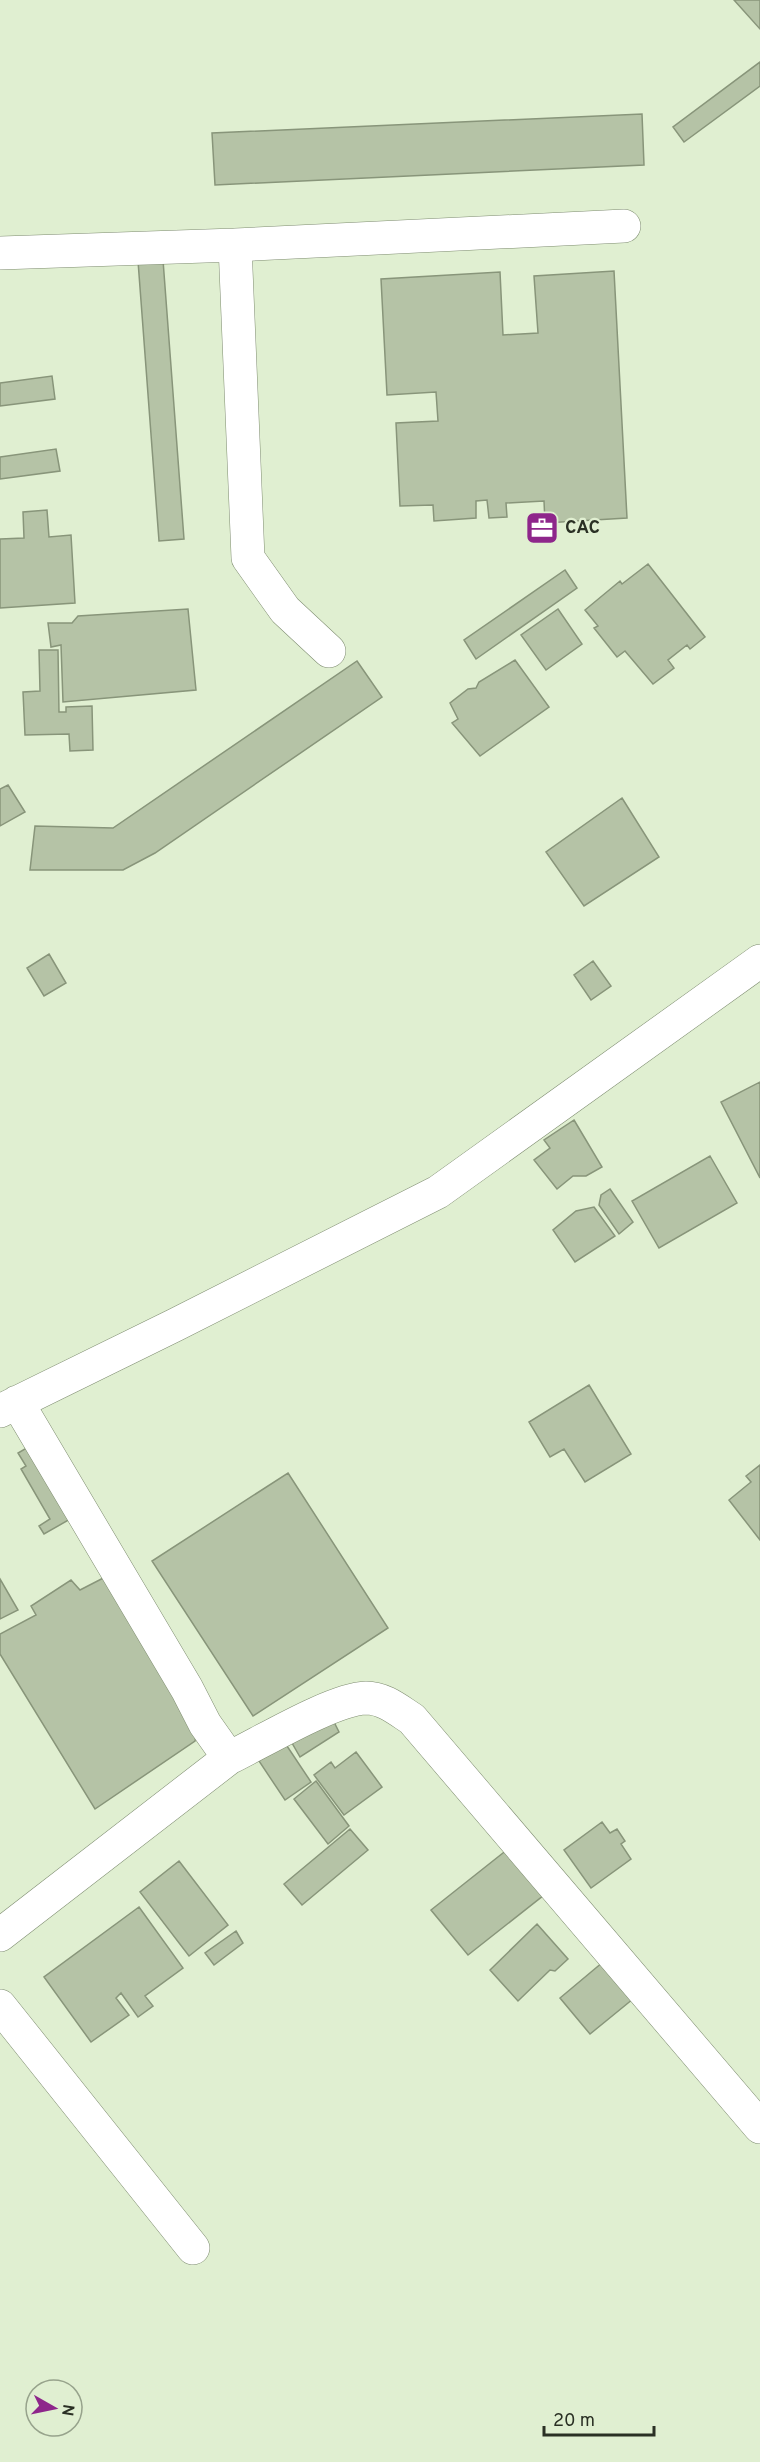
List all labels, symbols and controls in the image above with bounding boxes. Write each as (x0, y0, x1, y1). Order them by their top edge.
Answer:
office icon: CAC (524, 510, 560, 546)
place label: CAC (565, 517, 600, 540)
north arrow (24, 2378, 84, 2438)
scale bar (544, 2399, 654, 2437)
text: N (56, 2403, 78, 2417)
text: 20 m (553, 2410, 595, 2433)

